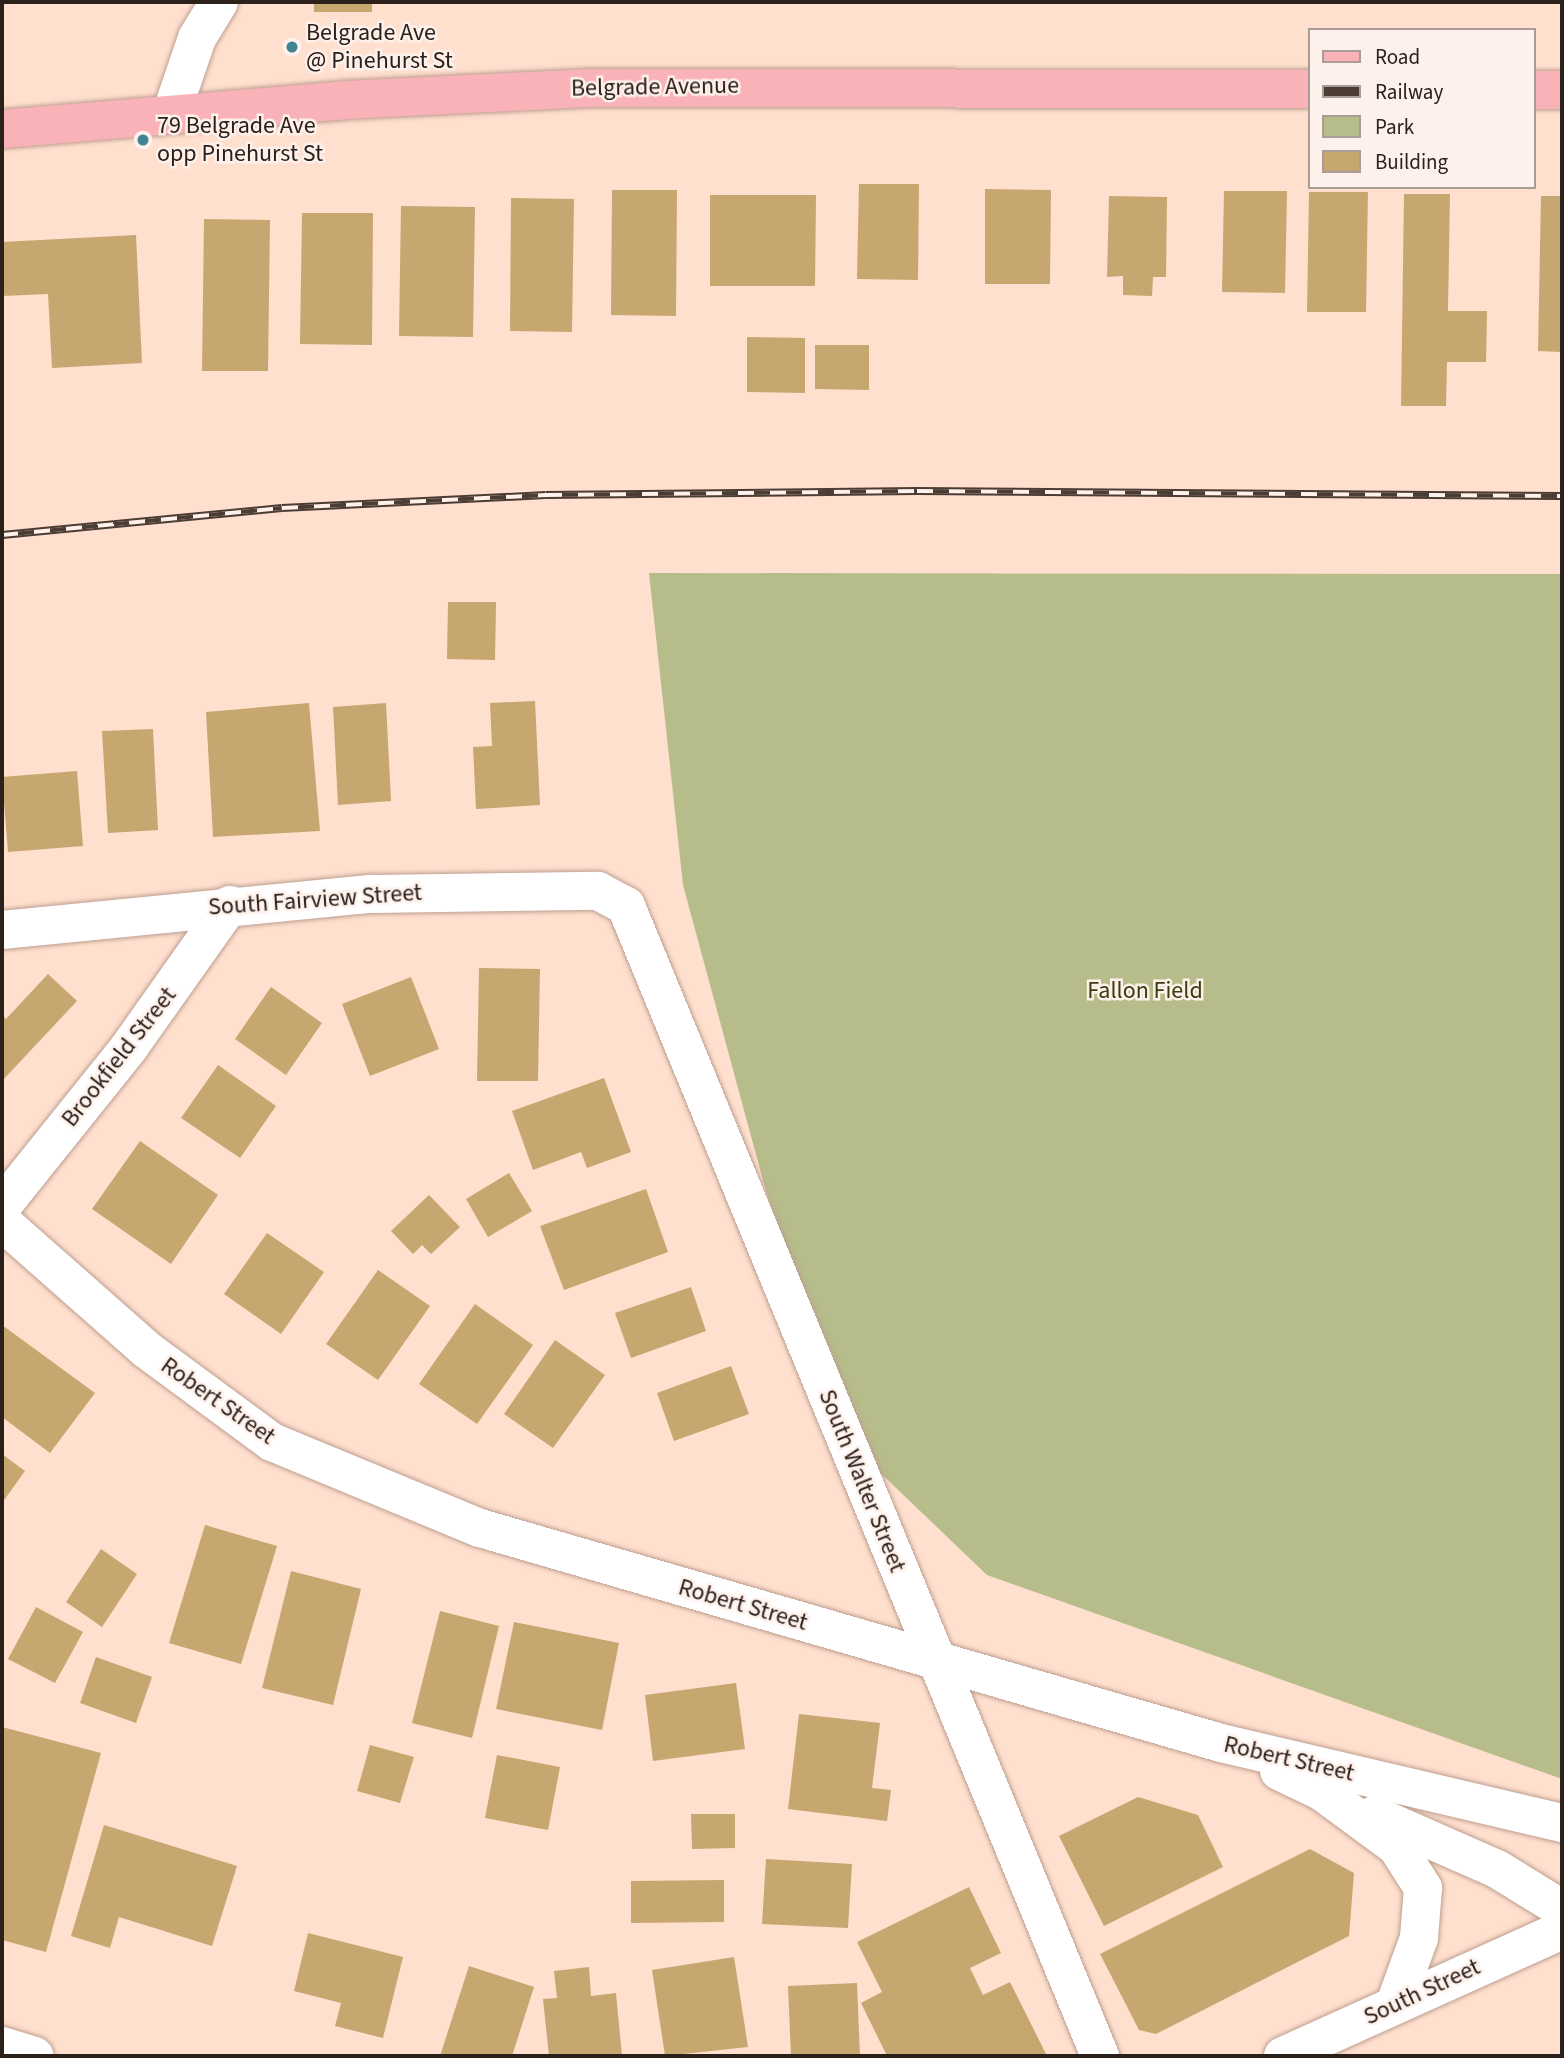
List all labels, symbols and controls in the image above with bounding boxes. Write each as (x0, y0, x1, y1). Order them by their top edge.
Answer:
place label: Belgrade Ave @ Pinehurst St (306, 19, 453, 75)
legend (1308, 28, 1536, 189)
marker: Belgrade Ave @ Pinehurst St (284, 39, 300, 55)
text: Road (1375, 42, 1420, 72)
street label: Belgrade Avenue (571, 71, 739, 103)
text: Railway (1375, 77, 1443, 107)
place label: 79 Belgrade Ave opp Pinehurst St (157, 112, 323, 168)
text: Park (1375, 112, 1414, 142)
marker: 79 Belgrade Ave opp Pinehurst St (135, 132, 151, 148)
text: Building (1375, 147, 1448, 177)
street label: South Fairview Street (207, 878, 423, 922)
park label: Fallon Field (1087, 977, 1203, 1005)
street label: Brookfield Street (56, 981, 182, 1133)
street label: Robert Street (155, 1351, 281, 1451)
street label: South Walter Street (812, 1385, 912, 1577)
street label: Robert Street (675, 1573, 811, 1637)
street label: Robert Street (1221, 1730, 1357, 1788)
street label: South Street (1359, 1953, 1485, 2031)

